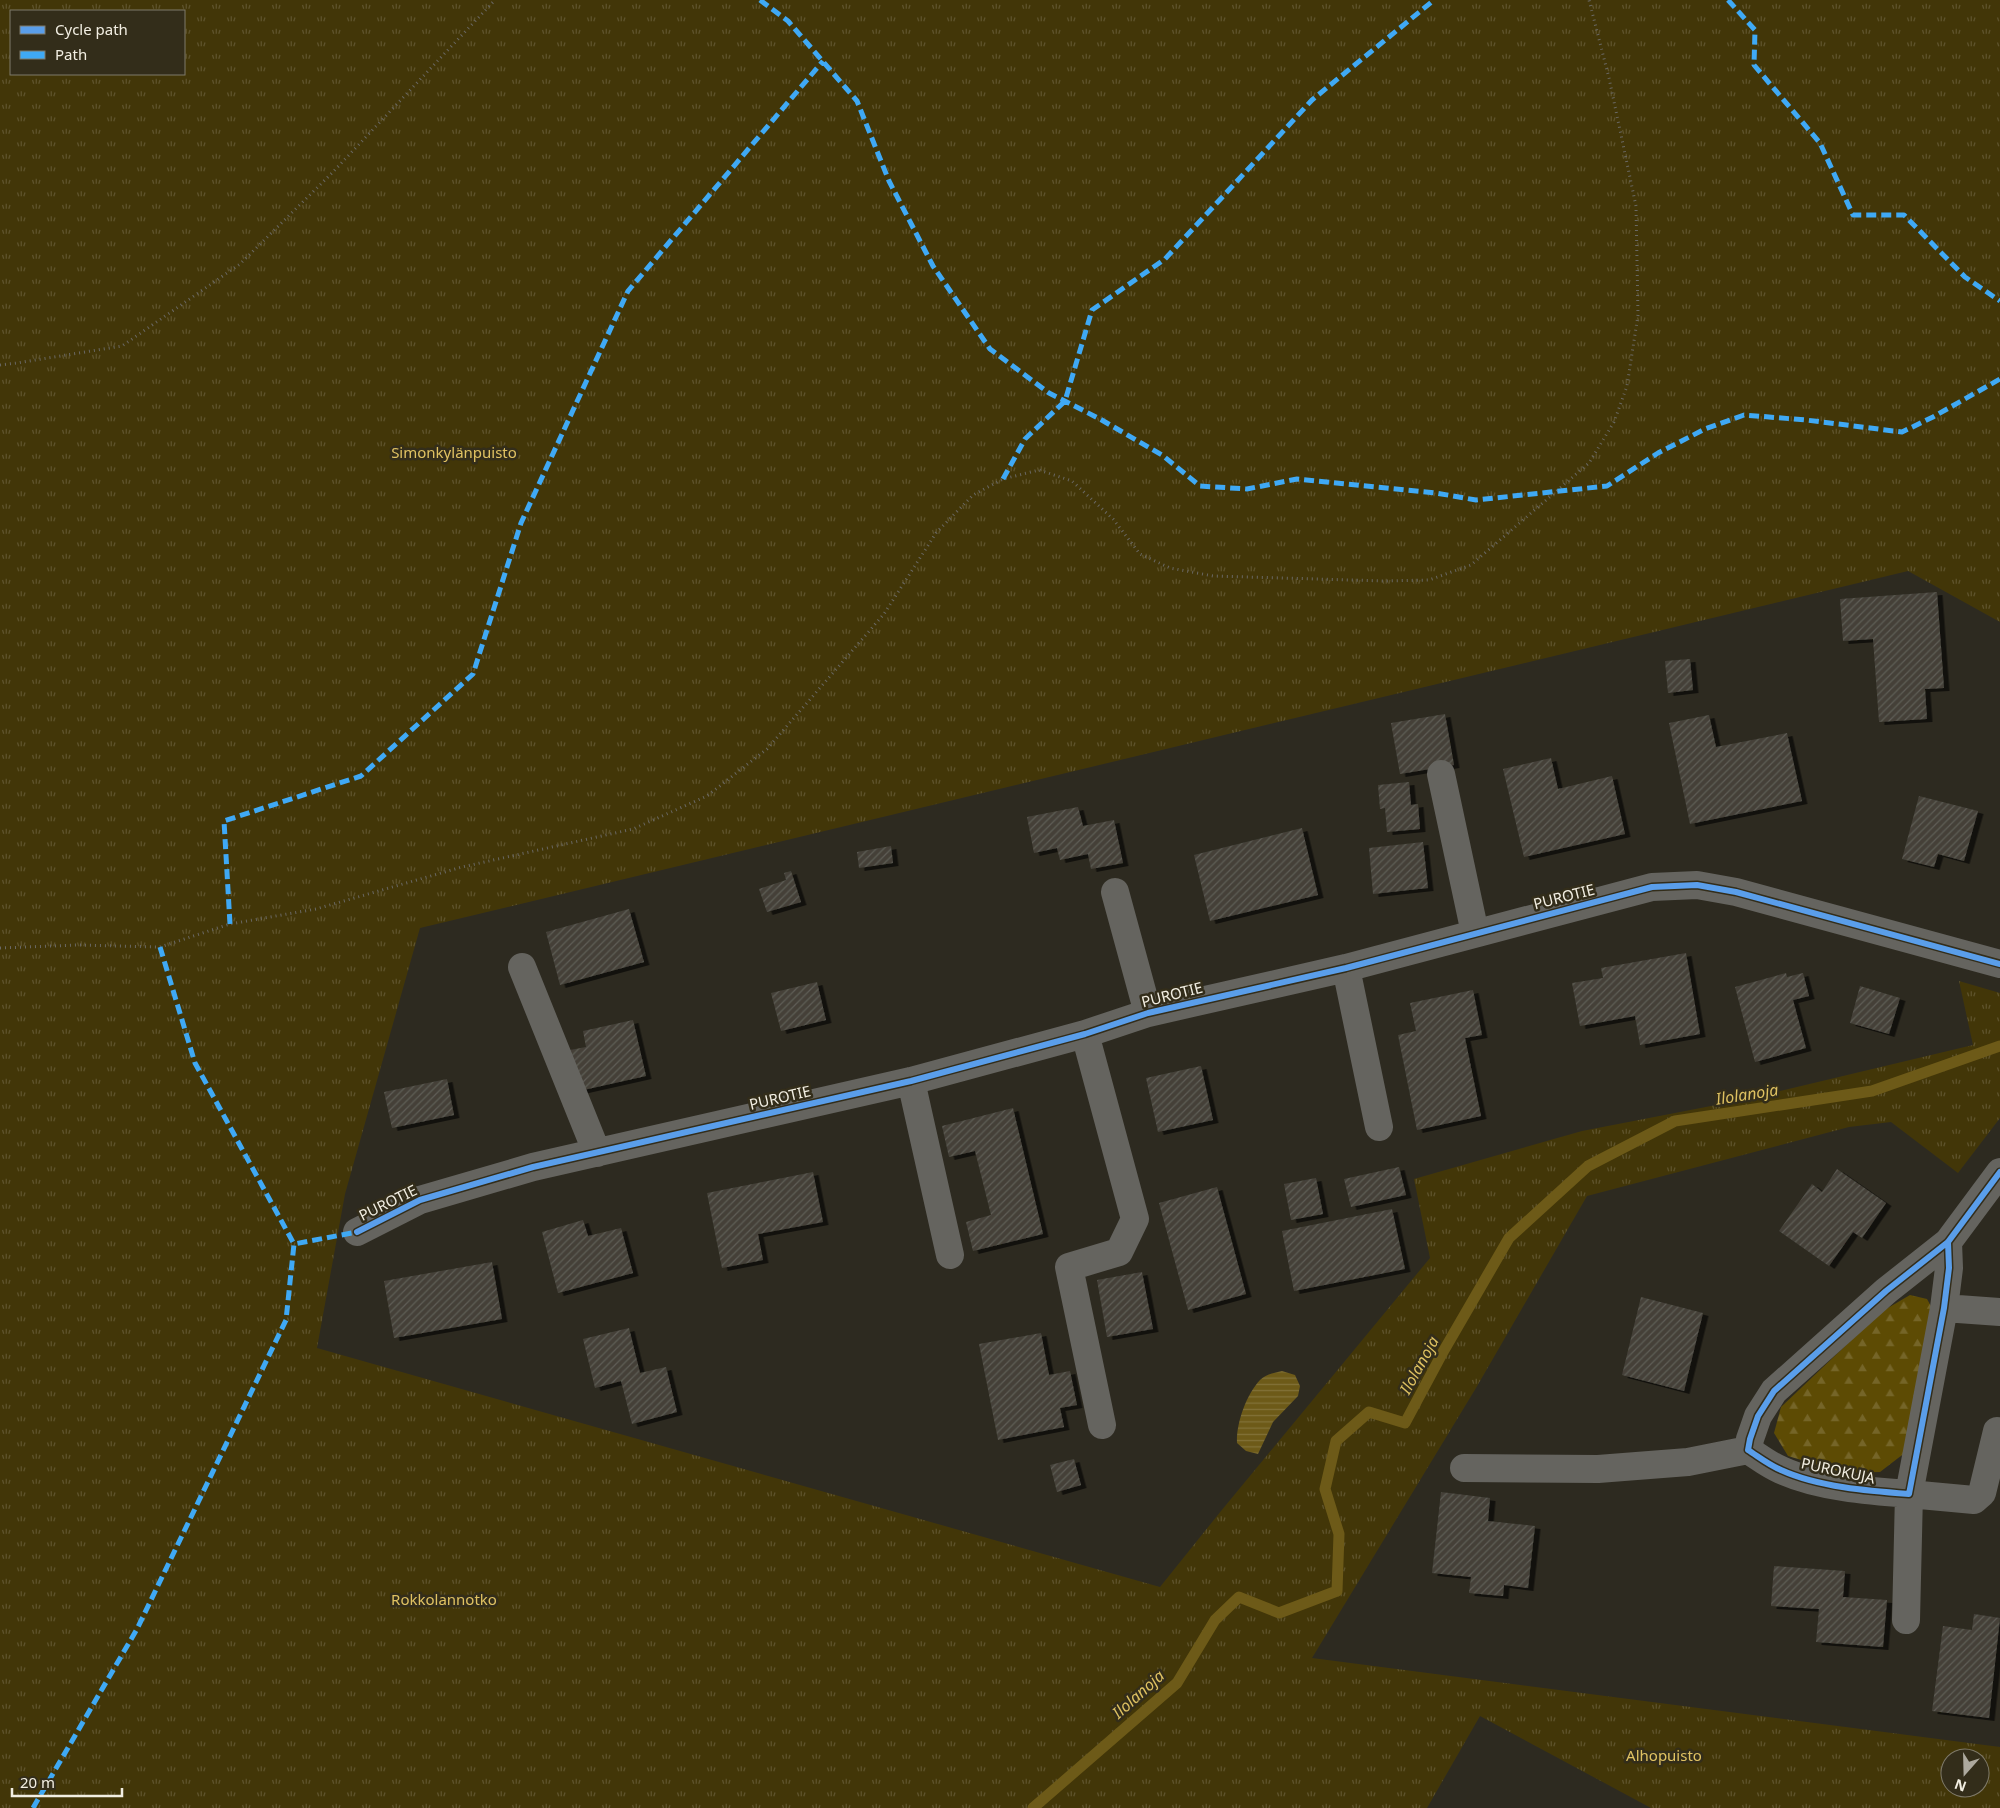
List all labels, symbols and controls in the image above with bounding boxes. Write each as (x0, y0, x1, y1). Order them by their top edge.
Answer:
legend (10, 10, 185, 75)
text: Cycle path (55, 19, 128, 39)
text: Path (55, 44, 87, 64)
park label: Simonkylänpuisto (391, 442, 517, 462)
street label: PUROTIE (1531, 879, 1596, 913)
street label: PUROTIE (1139, 977, 1204, 1011)
water label: Ilolanoja (1713, 1078, 1780, 1110)
street label: PUROTIE (747, 1080, 812, 1114)
street label: PUROTIE (355, 1179, 420, 1225)
water label: Ilolanoja (1394, 1332, 1444, 1399)
street label: PUROKUJA (1799, 1452, 1877, 1488)
park label: Rokkolannotko (391, 1589, 497, 1609)
water label: Ilolanoja (1106, 1665, 1169, 1724)
park label: Alhopuisto (1626, 1745, 1702, 1765)
north arrow (1940, 1748, 1990, 1798)
scale bar (12, 1766, 122, 1798)
text: 20 m (20, 1772, 55, 1792)
text: N (1952, 1775, 1969, 1797)

